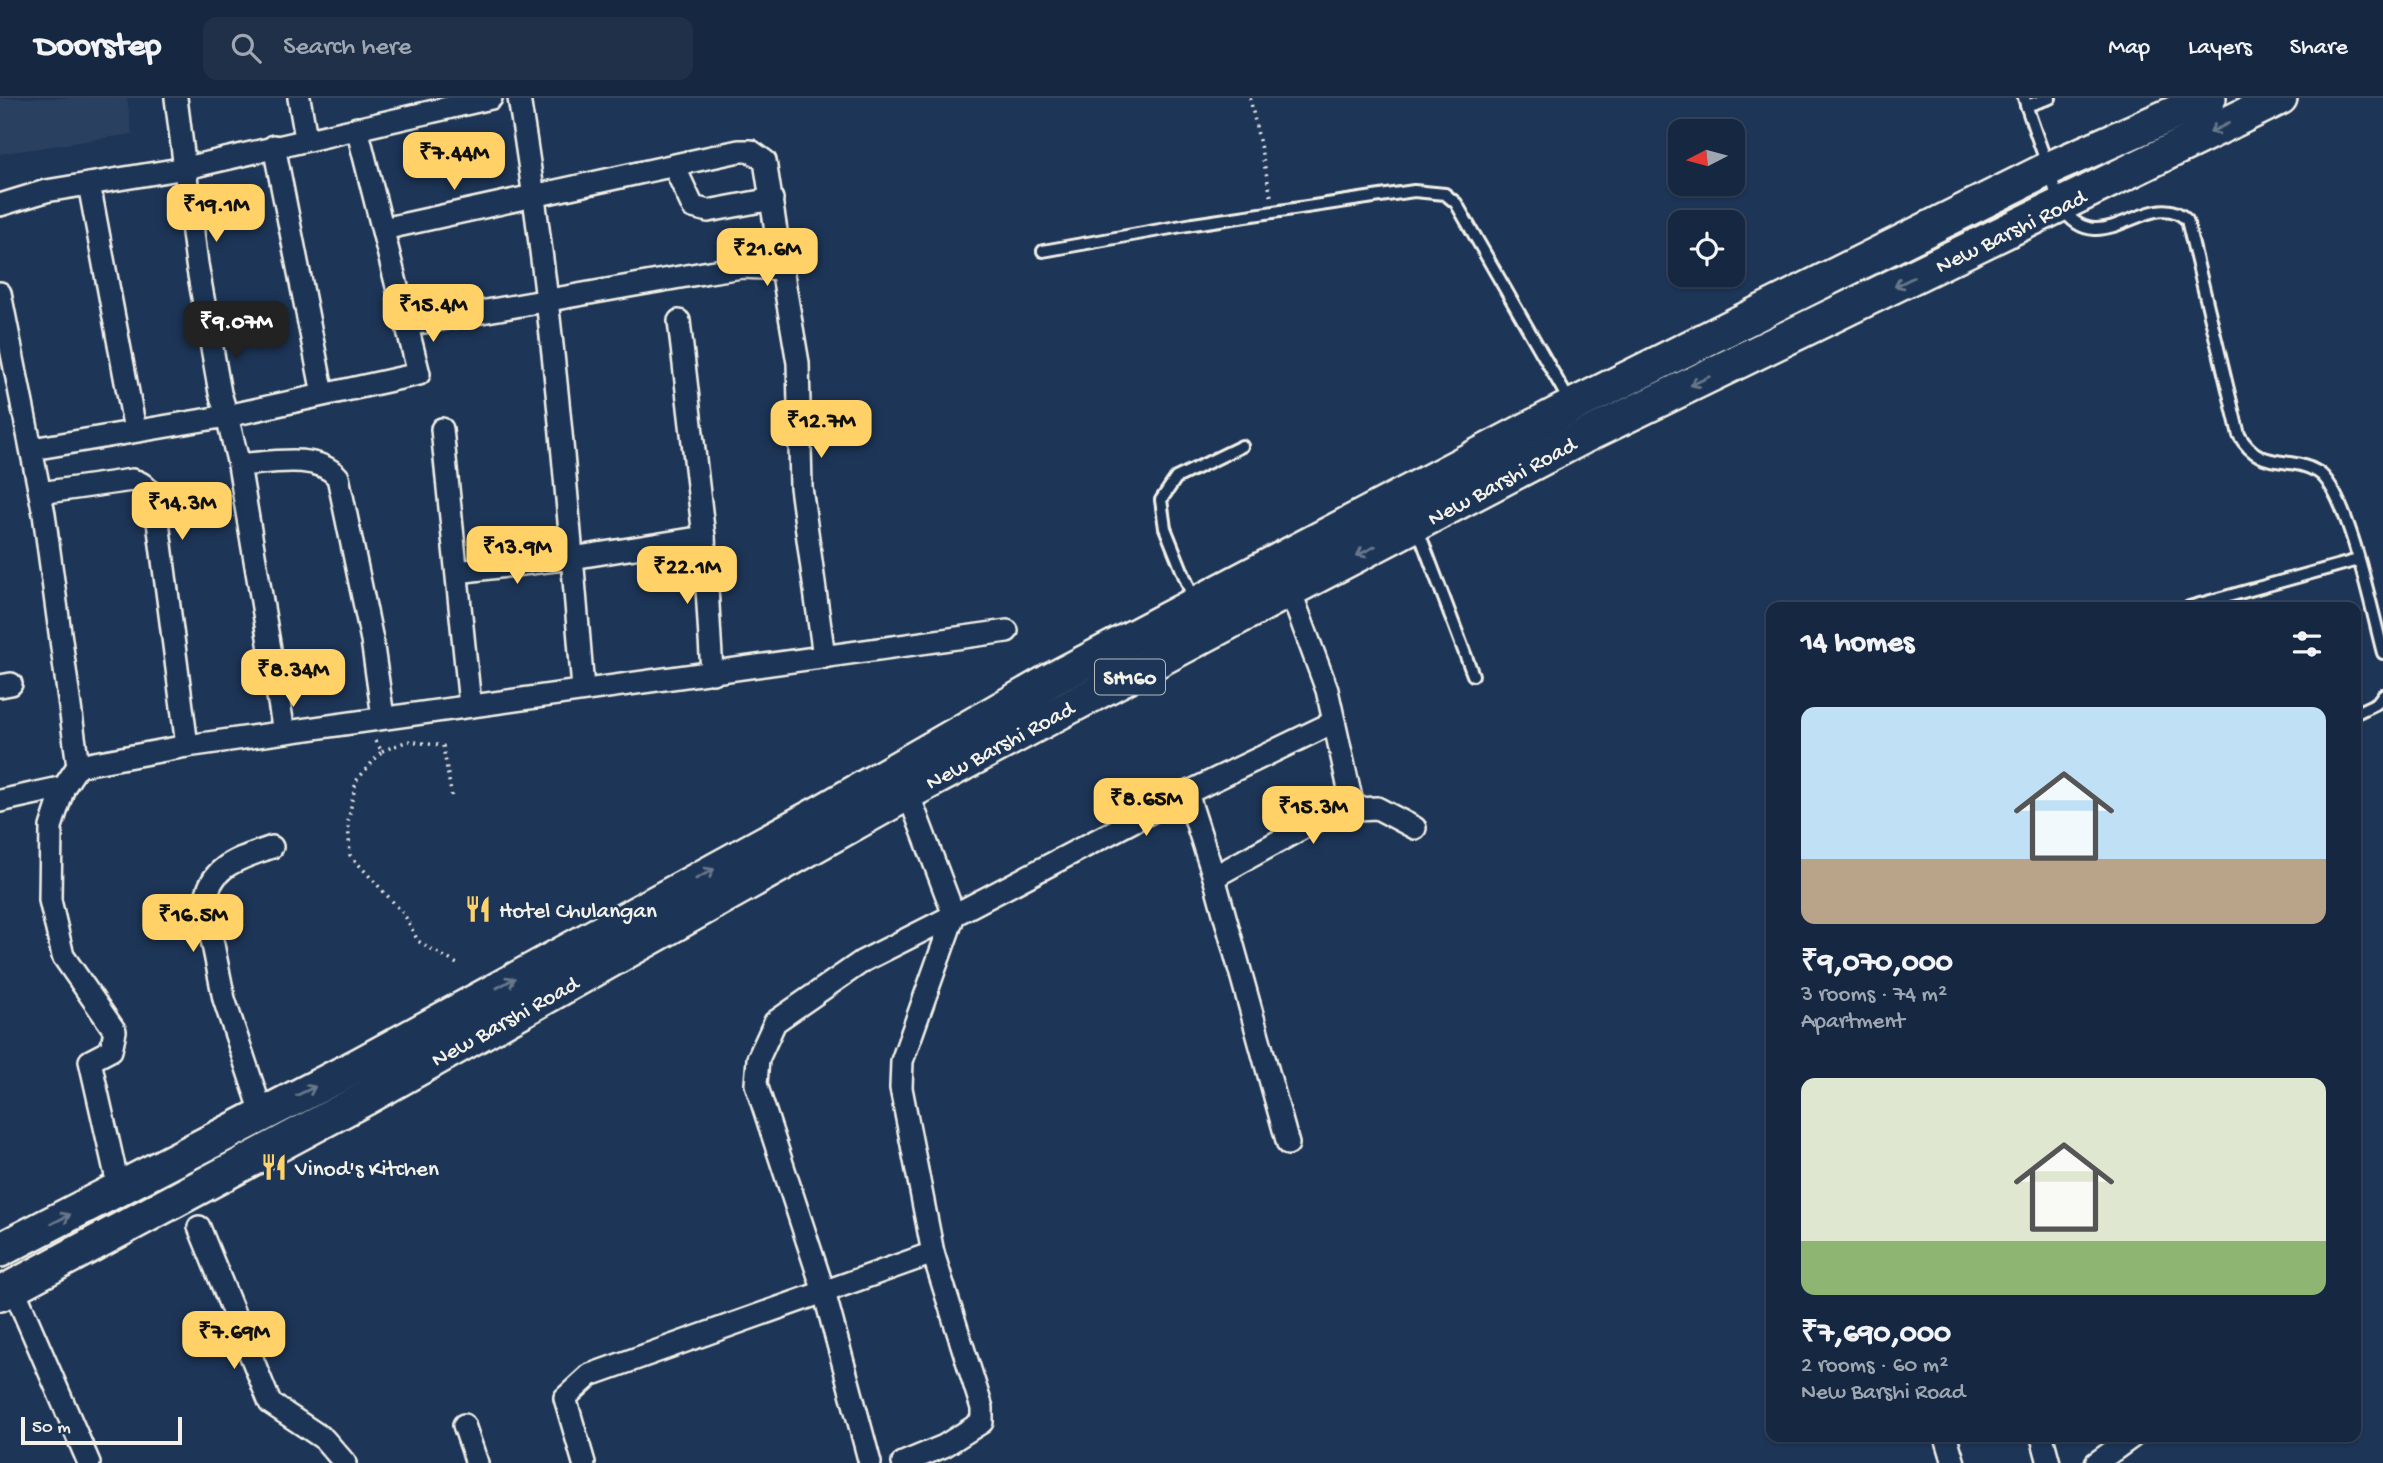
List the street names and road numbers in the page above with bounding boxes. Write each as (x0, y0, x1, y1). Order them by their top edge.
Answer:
street label: New Barshi Road (1932, 184, 2093, 281)
street label: New Barshi Road (1424, 432, 1583, 534)
road number: SH160 (1095, 660, 1165, 694)
street label: New Barshi Road (922, 696, 1081, 798)
street label: New Barshi Road (427, 971, 585, 1075)

